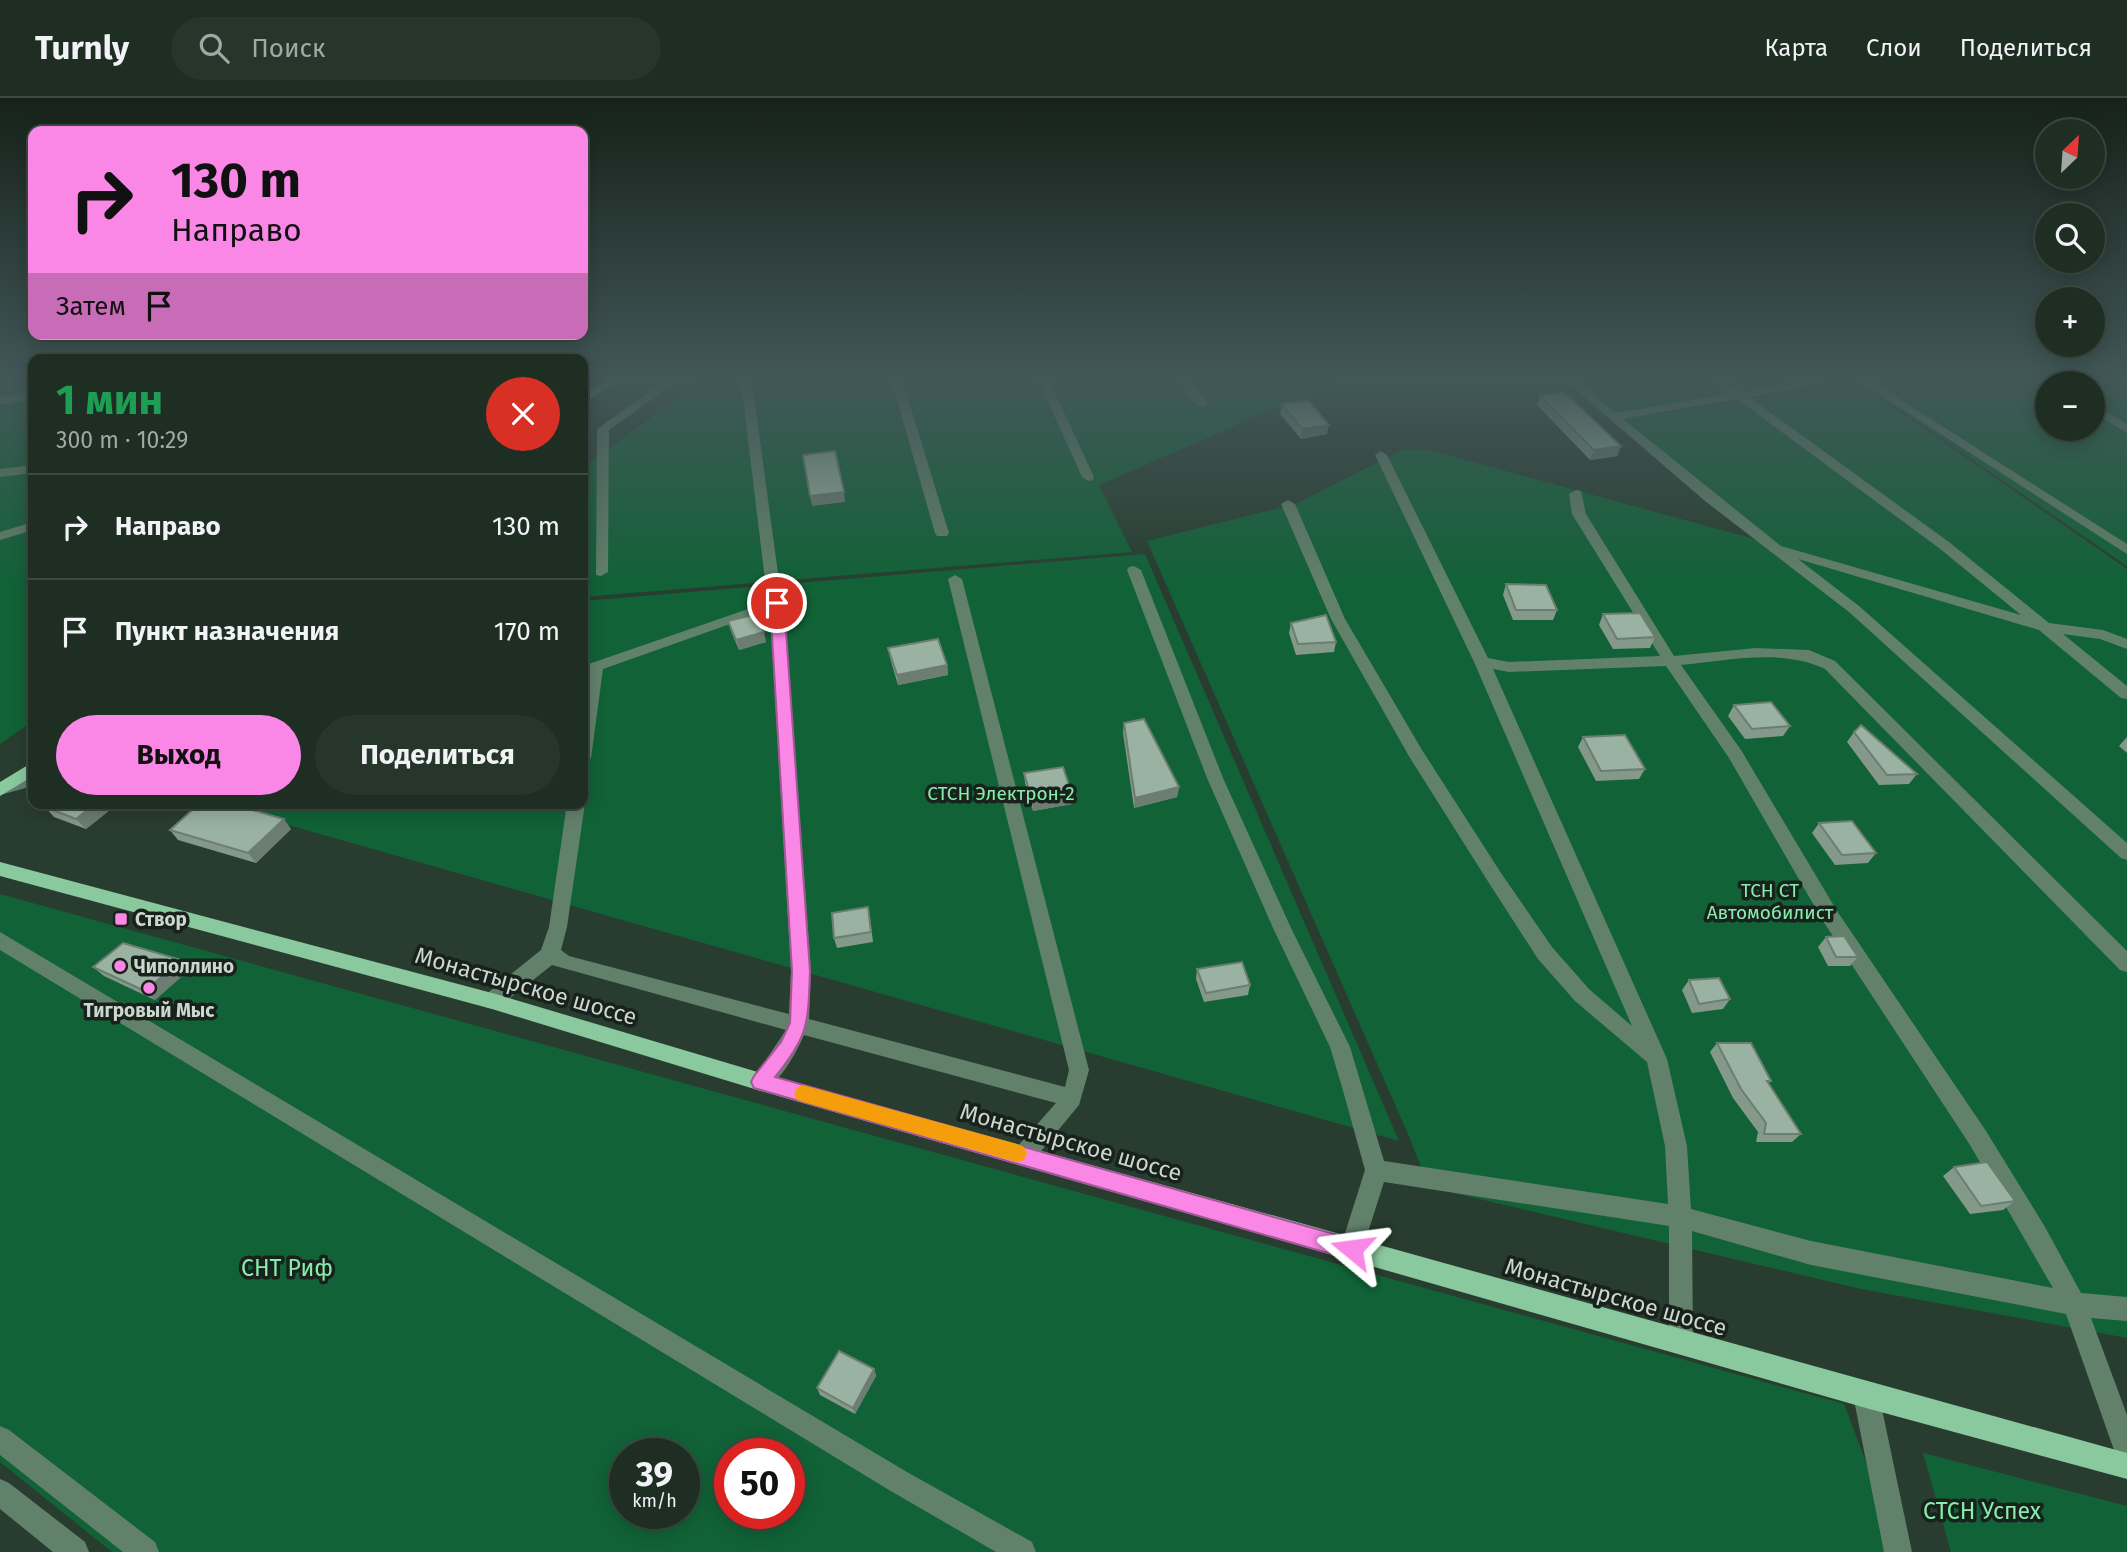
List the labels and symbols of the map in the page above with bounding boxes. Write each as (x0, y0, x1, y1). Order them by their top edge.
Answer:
north arrow (2035, 119, 2105, 189)
pin (747, 573, 807, 633)
park label: СТСН Электрон-2 (927, 782, 1075, 805)
park label: ТСН СТ Автомобилист (1707, 879, 1834, 924)
place label: Створ (135, 908, 187, 931)
marker: Створ (113, 911, 129, 927)
street label: Монастырское шоссе (412, 941, 640, 1031)
place label: Чиполлино (134, 955, 234, 978)
marker: Чиполлино (112, 958, 128, 974)
marker: Тигровый Мыс (141, 980, 157, 996)
place label: Тигровый Мыс (84, 999, 214, 1022)
street label: Монастырское шоссе (957, 1097, 1185, 1187)
position arrow (1315, 1212, 1389, 1286)
street label: Монастырское шоссе (1502, 1252, 1730, 1342)
park label: СНТ Риф (241, 1254, 333, 1282)
speed limit sign: 50 (714, 1438, 805, 1529)
park label: СТСН Успех (1923, 1497, 2042, 1525)

